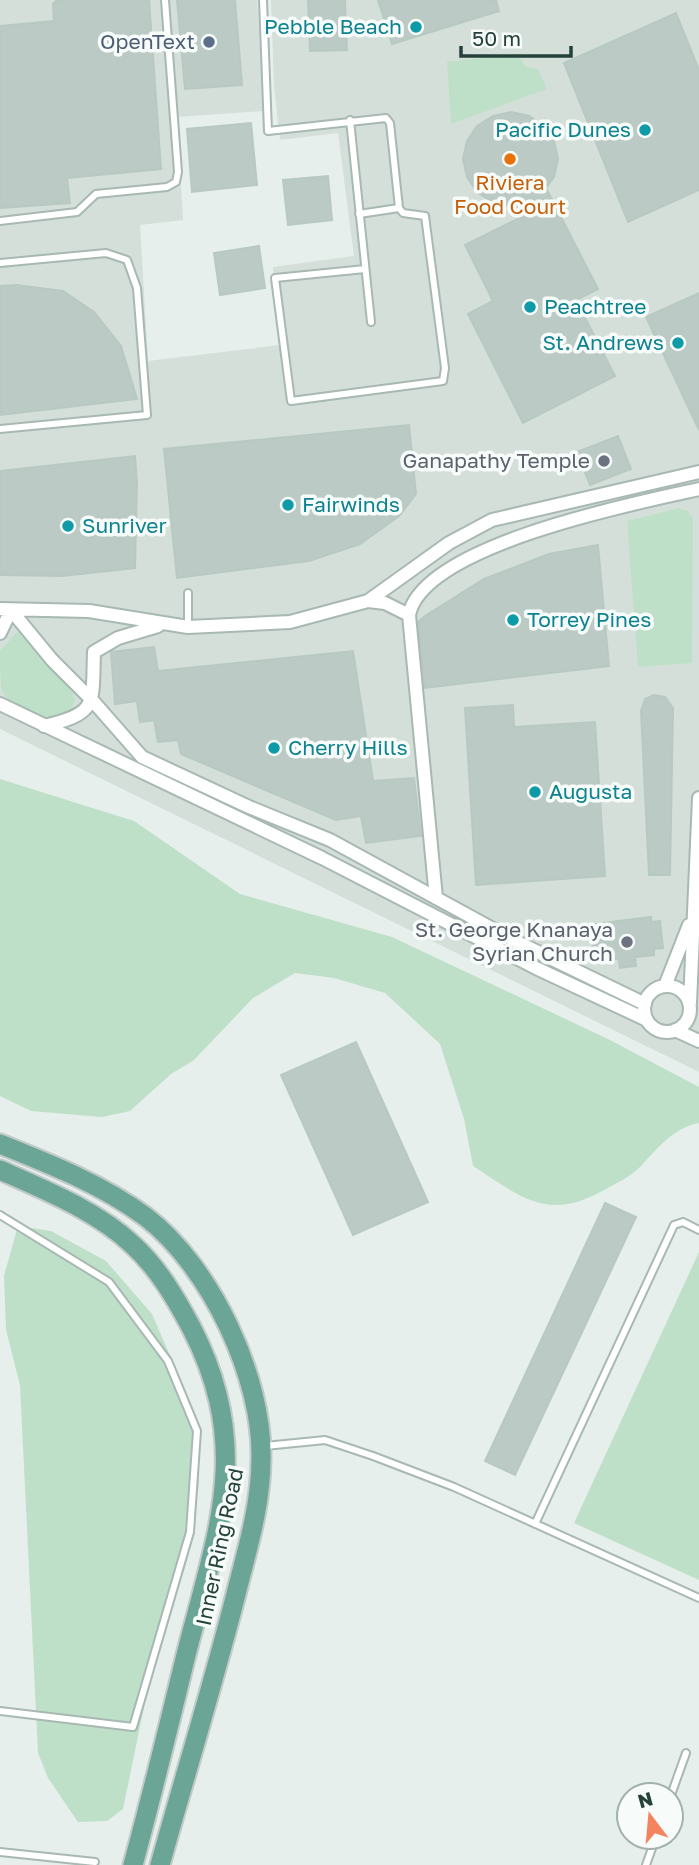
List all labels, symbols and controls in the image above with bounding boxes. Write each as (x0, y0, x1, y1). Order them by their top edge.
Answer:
place label: Pebble Beach (264, 13, 402, 39)
scale bar (461, 14, 571, 58)
marker: Pebble Beach (408, 19, 424, 35)
text: 50 m (472, 25, 521, 51)
place label: OpenText (100, 28, 195, 54)
marker: OpenText (201, 34, 217, 50)
place label: Pacific Dunes (495, 116, 631, 142)
marker: Pacific Dunes (637, 122, 653, 138)
marker: Riviera Food Court (502, 151, 518, 167)
place label: Riviera Food Court (454, 169, 566, 219)
place label: Peachtree (544, 293, 646, 319)
marker: Peachtree (522, 299, 538, 315)
place label: St. Andrews (542, 329, 664, 355)
marker: St. Andrews (670, 335, 686, 351)
place label: Ganapathy Temple (403, 447, 590, 473)
marker: Ganapathy Temple (596, 453, 612, 469)
place label: Fairwinds (302, 491, 400, 517)
marker: Fairwinds (280, 497, 296, 513)
place label: Sunriver (82, 512, 167, 538)
marker: Sunriver (60, 518, 76, 534)
place label: Torrey Pines (527, 606, 651, 632)
marker: Torrey Pines (505, 612, 521, 628)
place label: Cherry Hills (288, 734, 408, 760)
marker: Cherry Hills (266, 740, 282, 756)
place label: Augusta (549, 778, 632, 804)
marker: Augusta (527, 784, 543, 800)
place label: St. George Knanaya Syrian Church (415, 916, 613, 966)
marker: St. George Knanaya Syrian Church (619, 934, 635, 950)
street label: Inner Ring Road (190, 1466, 248, 1628)
north arrow (615, 1781, 685, 1851)
text: N (635, 1786, 655, 1812)

